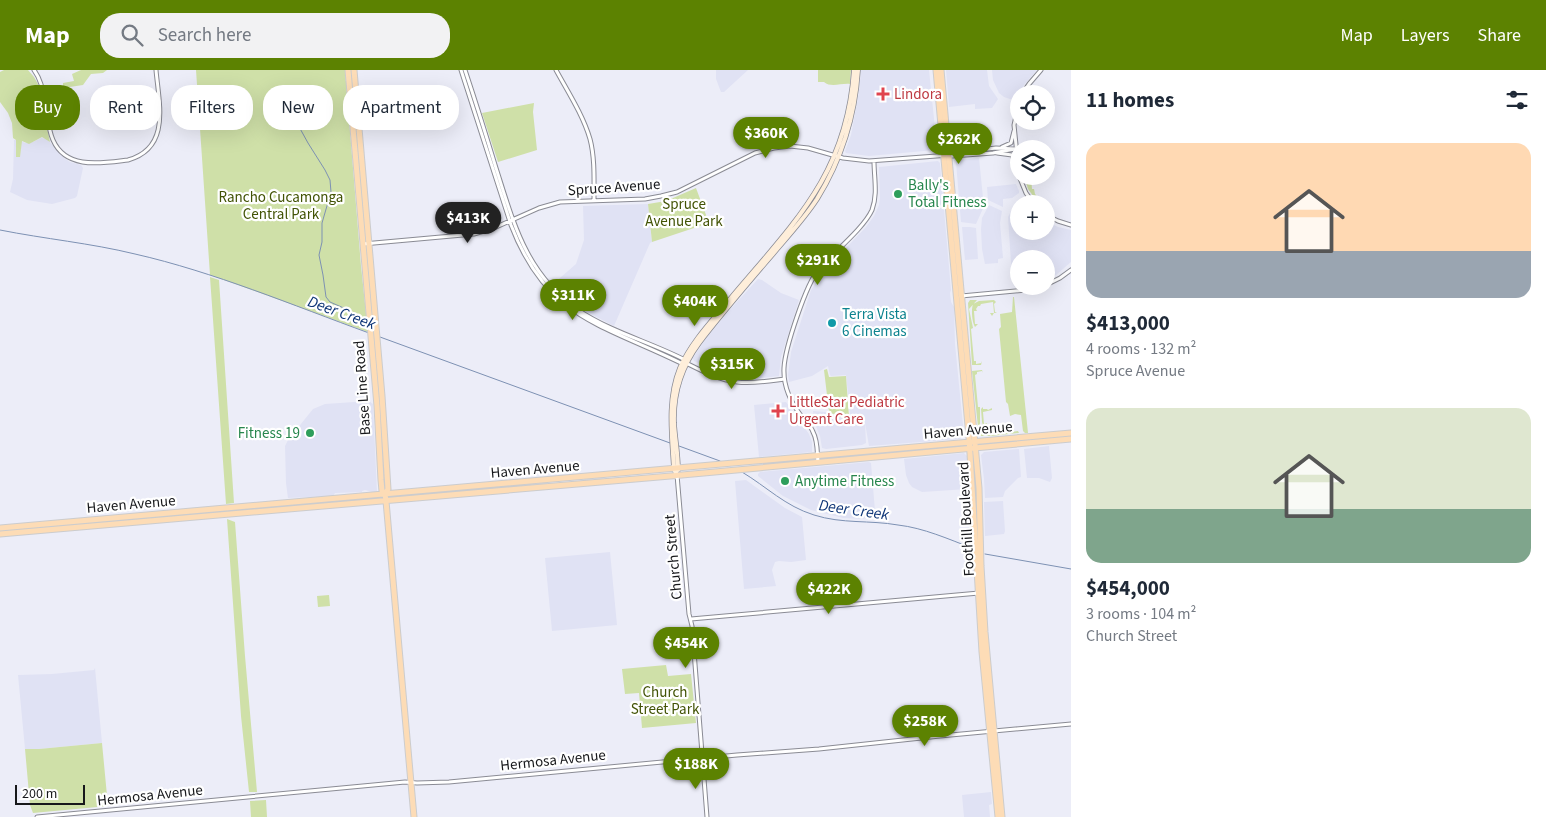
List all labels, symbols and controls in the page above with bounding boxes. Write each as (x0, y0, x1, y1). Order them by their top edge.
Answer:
search box (100, 13, 450, 58)
text: Map (25, 18, 70, 53)
icon: search (118, 21, 146, 49)
text: Search here (158, 22, 251, 49)
text: Map (1341, 23, 1373, 48)
text: Layers (1401, 23, 1450, 48)
text: Share (1478, 23, 1521, 48)
place label: Lindora (894, 84, 942, 105)
chip: Buy (15, 85, 80, 130)
chip: Rent (90, 85, 161, 130)
chip: Filters (171, 85, 253, 130)
chip: New (263, 85, 333, 130)
chip: Apartment (343, 85, 459, 130)
map controls (1010, 85, 1055, 295)
button: locate (1010, 85, 1055, 130)
text: 11 homes (1086, 85, 1174, 115)
icon: filters (1503, 86, 1531, 114)
marker: Lindora (876, 87, 890, 101)
pin: $360K (731, 116, 801, 159)
text: $360K (744, 122, 788, 144)
pin: $262K (924, 122, 994, 165)
text: $262K (937, 128, 981, 150)
button: layers (1010, 140, 1055, 185)
street label: Spruce Avenue (567, 174, 661, 201)
place label: Bally's Total Fitness (908, 175, 986, 213)
icon: home (1264, 176, 1354, 266)
park label: Rancho Cucamonga Central Park (219, 187, 343, 225)
marker: Bally's Total Fitness (892, 188, 904, 200)
park label: Spruce Avenue Park (645, 194, 723, 232)
button: + (1010, 195, 1055, 240)
pin: $413K (433, 202, 503, 244)
text: $413K (446, 207, 490, 229)
pin: $291K (783, 244, 853, 286)
text: $291K (796, 249, 840, 271)
button: − (1010, 250, 1055, 295)
pin: $311K (538, 278, 608, 321)
text: $311K (551, 284, 595, 306)
pin: $404K (660, 284, 730, 327)
text: $404K (673, 290, 717, 312)
water label: Deer Creek (305, 291, 379, 335)
place label: Terra Vista 6 Cinemas (842, 304, 907, 342)
text: $413,000 (1086, 308, 1170, 338)
marker: Terra Vista 6 Cinemas (826, 317, 838, 329)
text: 4 rooms · 132 m² (1086, 338, 1196, 360)
street label: Base Line Road (349, 340, 376, 436)
pin: $315K (697, 348, 767, 390)
text: $315K (710, 353, 754, 375)
text: Spruce Avenue (1086, 360, 1185, 382)
place label: LittleStar Pediatric Urgent Care (789, 392, 905, 430)
marker: LittleStar Pediatric Urgent Care (771, 404, 785, 418)
street label: Haven Avenue (923, 416, 1013, 445)
place label: Fitness 19 (238, 423, 300, 444)
marker: Fitness 19 (304, 427, 316, 439)
icon: home (1264, 441, 1354, 531)
street label: Haven Avenue (490, 455, 580, 484)
street label: Foothill Boulevard (953, 461, 980, 577)
place label: Anytime Fitness (795, 471, 894, 492)
marker: Anytime Fitness (779, 475, 791, 487)
street label: Haven Avenue (86, 490, 176, 519)
water label: Deer Creek (817, 494, 891, 526)
street label: Church Street (659, 513, 688, 600)
pin: $422K (794, 572, 864, 615)
text: $454,000 (1086, 573, 1170, 603)
text: $422K (807, 578, 851, 600)
text: 3 rooms · 104 m² (1086, 603, 1196, 625)
text: Church Street (1086, 625, 1177, 647)
pin: $454K (651, 626, 721, 669)
text: $454K (664, 632, 708, 654)
park label: Church Street Park (631, 682, 700, 720)
pin: $258K (890, 704, 960, 747)
text: $258K (903, 710, 947, 732)
street label: Hermosa Avenue (499, 745, 607, 776)
pin: $188K (661, 748, 731, 790)
text: $188K (674, 753, 718, 775)
street label: Hermosa Avenue (96, 780, 204, 811)
scale bar (15, 782, 85, 805)
text: 200 m (22, 784, 57, 804)

